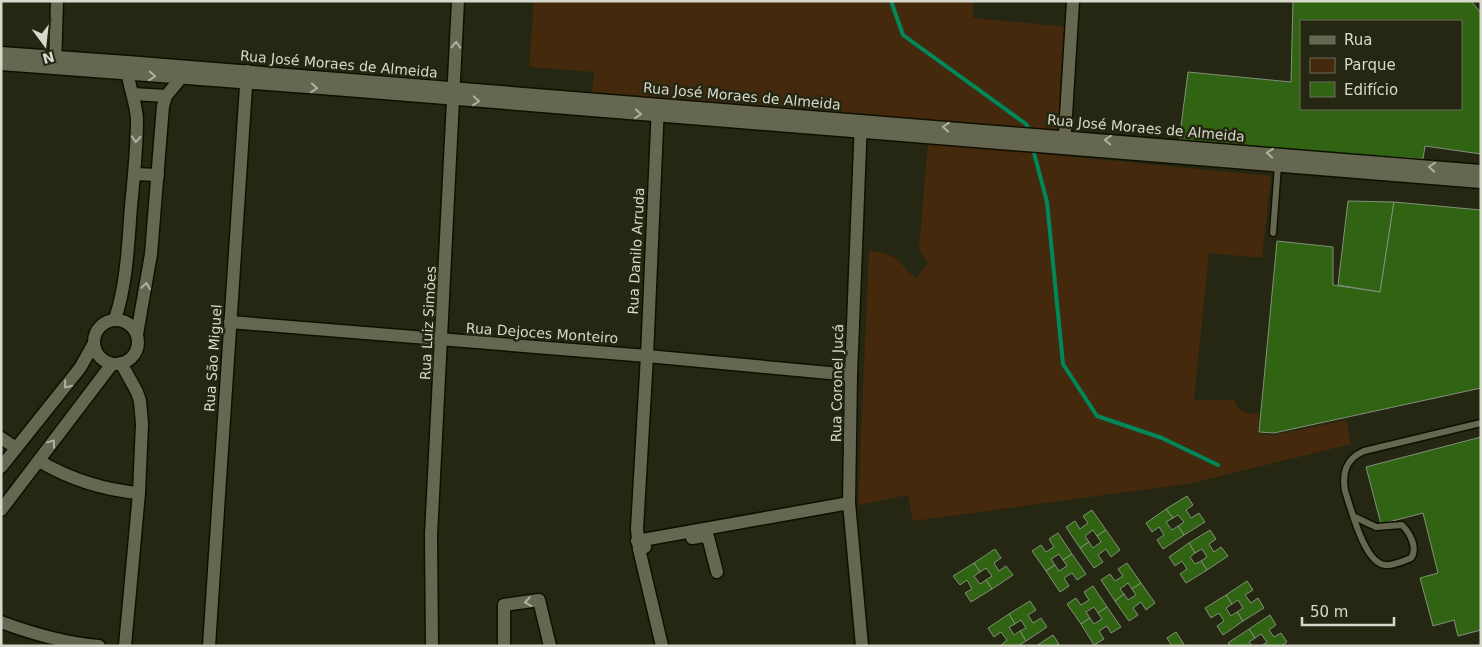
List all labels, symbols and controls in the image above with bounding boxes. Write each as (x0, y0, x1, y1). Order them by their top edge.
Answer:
north arrow (20, 20, 70, 70)
legend (1300, 20, 1462, 110)
text: Rua (1344, 31, 1372, 49)
one-way arrow (451, 41, 461, 48)
street label: Rua José Moraes de Almeida (239, 47, 439, 81)
text: N (41, 48, 56, 67)
text: Parque (1344, 56, 1396, 74)
one-way arrow (148, 70, 156, 81)
street label: Rua José Moraes de Almeida (642, 79, 842, 113)
text: Edifício (1344, 81, 1398, 99)
one-way arrow (310, 82, 318, 93)
one-way arrow (472, 95, 480, 106)
one-way arrow (634, 108, 642, 119)
street label: Rua José Moraes de Almeida (1046, 111, 1246, 145)
one-way arrow (942, 122, 950, 133)
one-way arrow (130, 135, 141, 143)
one-way arrow (1104, 135, 1112, 146)
one-way arrow (1266, 148, 1274, 159)
one-way arrow (1428, 162, 1436, 173)
street label: Rua Danilo Arruda (625, 187, 647, 315)
street label: Rua Luiz Simões (417, 266, 439, 380)
one-way arrow (140, 282, 151, 290)
street label: Rua São Miguel (201, 304, 225, 412)
street label: Rua Dejoces Monteiro (465, 320, 619, 346)
street label: Rua Coronel Jucá (828, 324, 846, 442)
one-way arrow (63, 380, 72, 389)
one-way arrow (46, 439, 55, 449)
scale bar (1302, 594, 1394, 626)
one-way arrow (523, 596, 531, 607)
text: 50 m (1310, 603, 1348, 621)

